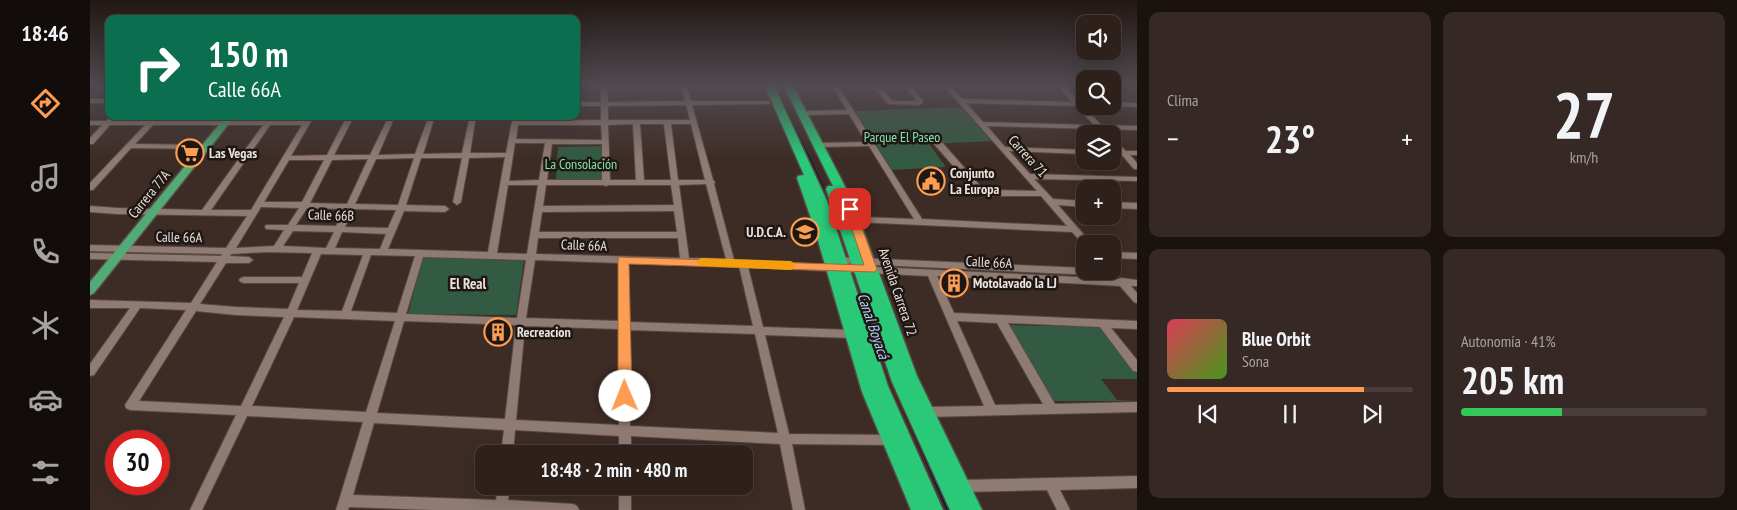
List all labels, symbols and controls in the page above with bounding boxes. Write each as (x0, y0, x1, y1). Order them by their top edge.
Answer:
map controls (1076, 15, 1121, 280)
button: sound (1076, 15, 1121, 60)
text: 18:46 (21, 19, 69, 47)
text: 150 m (208, 31, 289, 77)
icon: right (125, 35, 190, 100)
button: search (1076, 70, 1121, 115)
text: 27 (1553, 72, 1615, 156)
text: Calle 66A (208, 75, 281, 103)
icon: directions (28, 86, 63, 121)
text: Clima (1167, 90, 1198, 110)
text: 23° (1265, 114, 1315, 163)
text: − (1167, 120, 1179, 157)
text: + (1401, 120, 1413, 157)
button: layers (1076, 125, 1121, 170)
park label: Parque El Paseo (864, 128, 940, 146)
street label: Carrera 71 (1004, 131, 1052, 181)
supermarket icon: Las Vegas (175, 138, 205, 168)
place label: Las Vegas (209, 144, 257, 162)
text: km/h (1570, 147, 1598, 167)
park label: La Consolación (545, 155, 617, 173)
icon: music (28, 160, 63, 195)
place label: Conjunto La Europa (950, 164, 999, 198)
street label: Carrera 77A (124, 166, 174, 222)
public building icon: Conjunto La Europa (916, 166, 946, 196)
button: + (1076, 180, 1121, 225)
pin (829, 188, 871, 230)
icon: arrive (836, 195, 864, 223)
street label: Calle 66B (308, 205, 354, 225)
school or university icon: U.D.C.A. (790, 217, 820, 247)
place label: U.D.C.A. (746, 223, 786, 241)
street label: Calle 66A (156, 228, 203, 246)
icon: phone (28, 234, 63, 269)
street label: Calle 66A (561, 235, 608, 255)
button: − (1076, 235, 1121, 280)
street label: Avenida Carrera 72 (875, 246, 921, 338)
street label: Calle 66A (965, 252, 1013, 272)
building icon: Motolavado la LJ (939, 268, 969, 298)
district label: El Real (450, 274, 487, 293)
place label: Motolavado la LJ (973, 274, 1057, 292)
water label: Canal Boyacá (853, 290, 894, 362)
icon: climate (28, 308, 63, 343)
building icon: Recreacion (483, 317, 513, 347)
place label: Recreacion (517, 323, 571, 341)
text: Blue Orbit (1242, 327, 1311, 351)
text: Autonomía · 41% (1461, 331, 1556, 351)
text: Sona (1242, 351, 1269, 371)
text: 205 km (1461, 355, 1564, 404)
position arrow (598, 369, 650, 421)
icon: car (28, 382, 63, 417)
icon: previous (1194, 400, 1222, 428)
icon: pause (1276, 400, 1304, 428)
icon: next (1358, 400, 1386, 428)
speed limit sign: 30 (105, 430, 170, 495)
icon: filters (28, 455, 63, 490)
text: 18:48 · 2 min · 480 m (541, 458, 687, 482)

